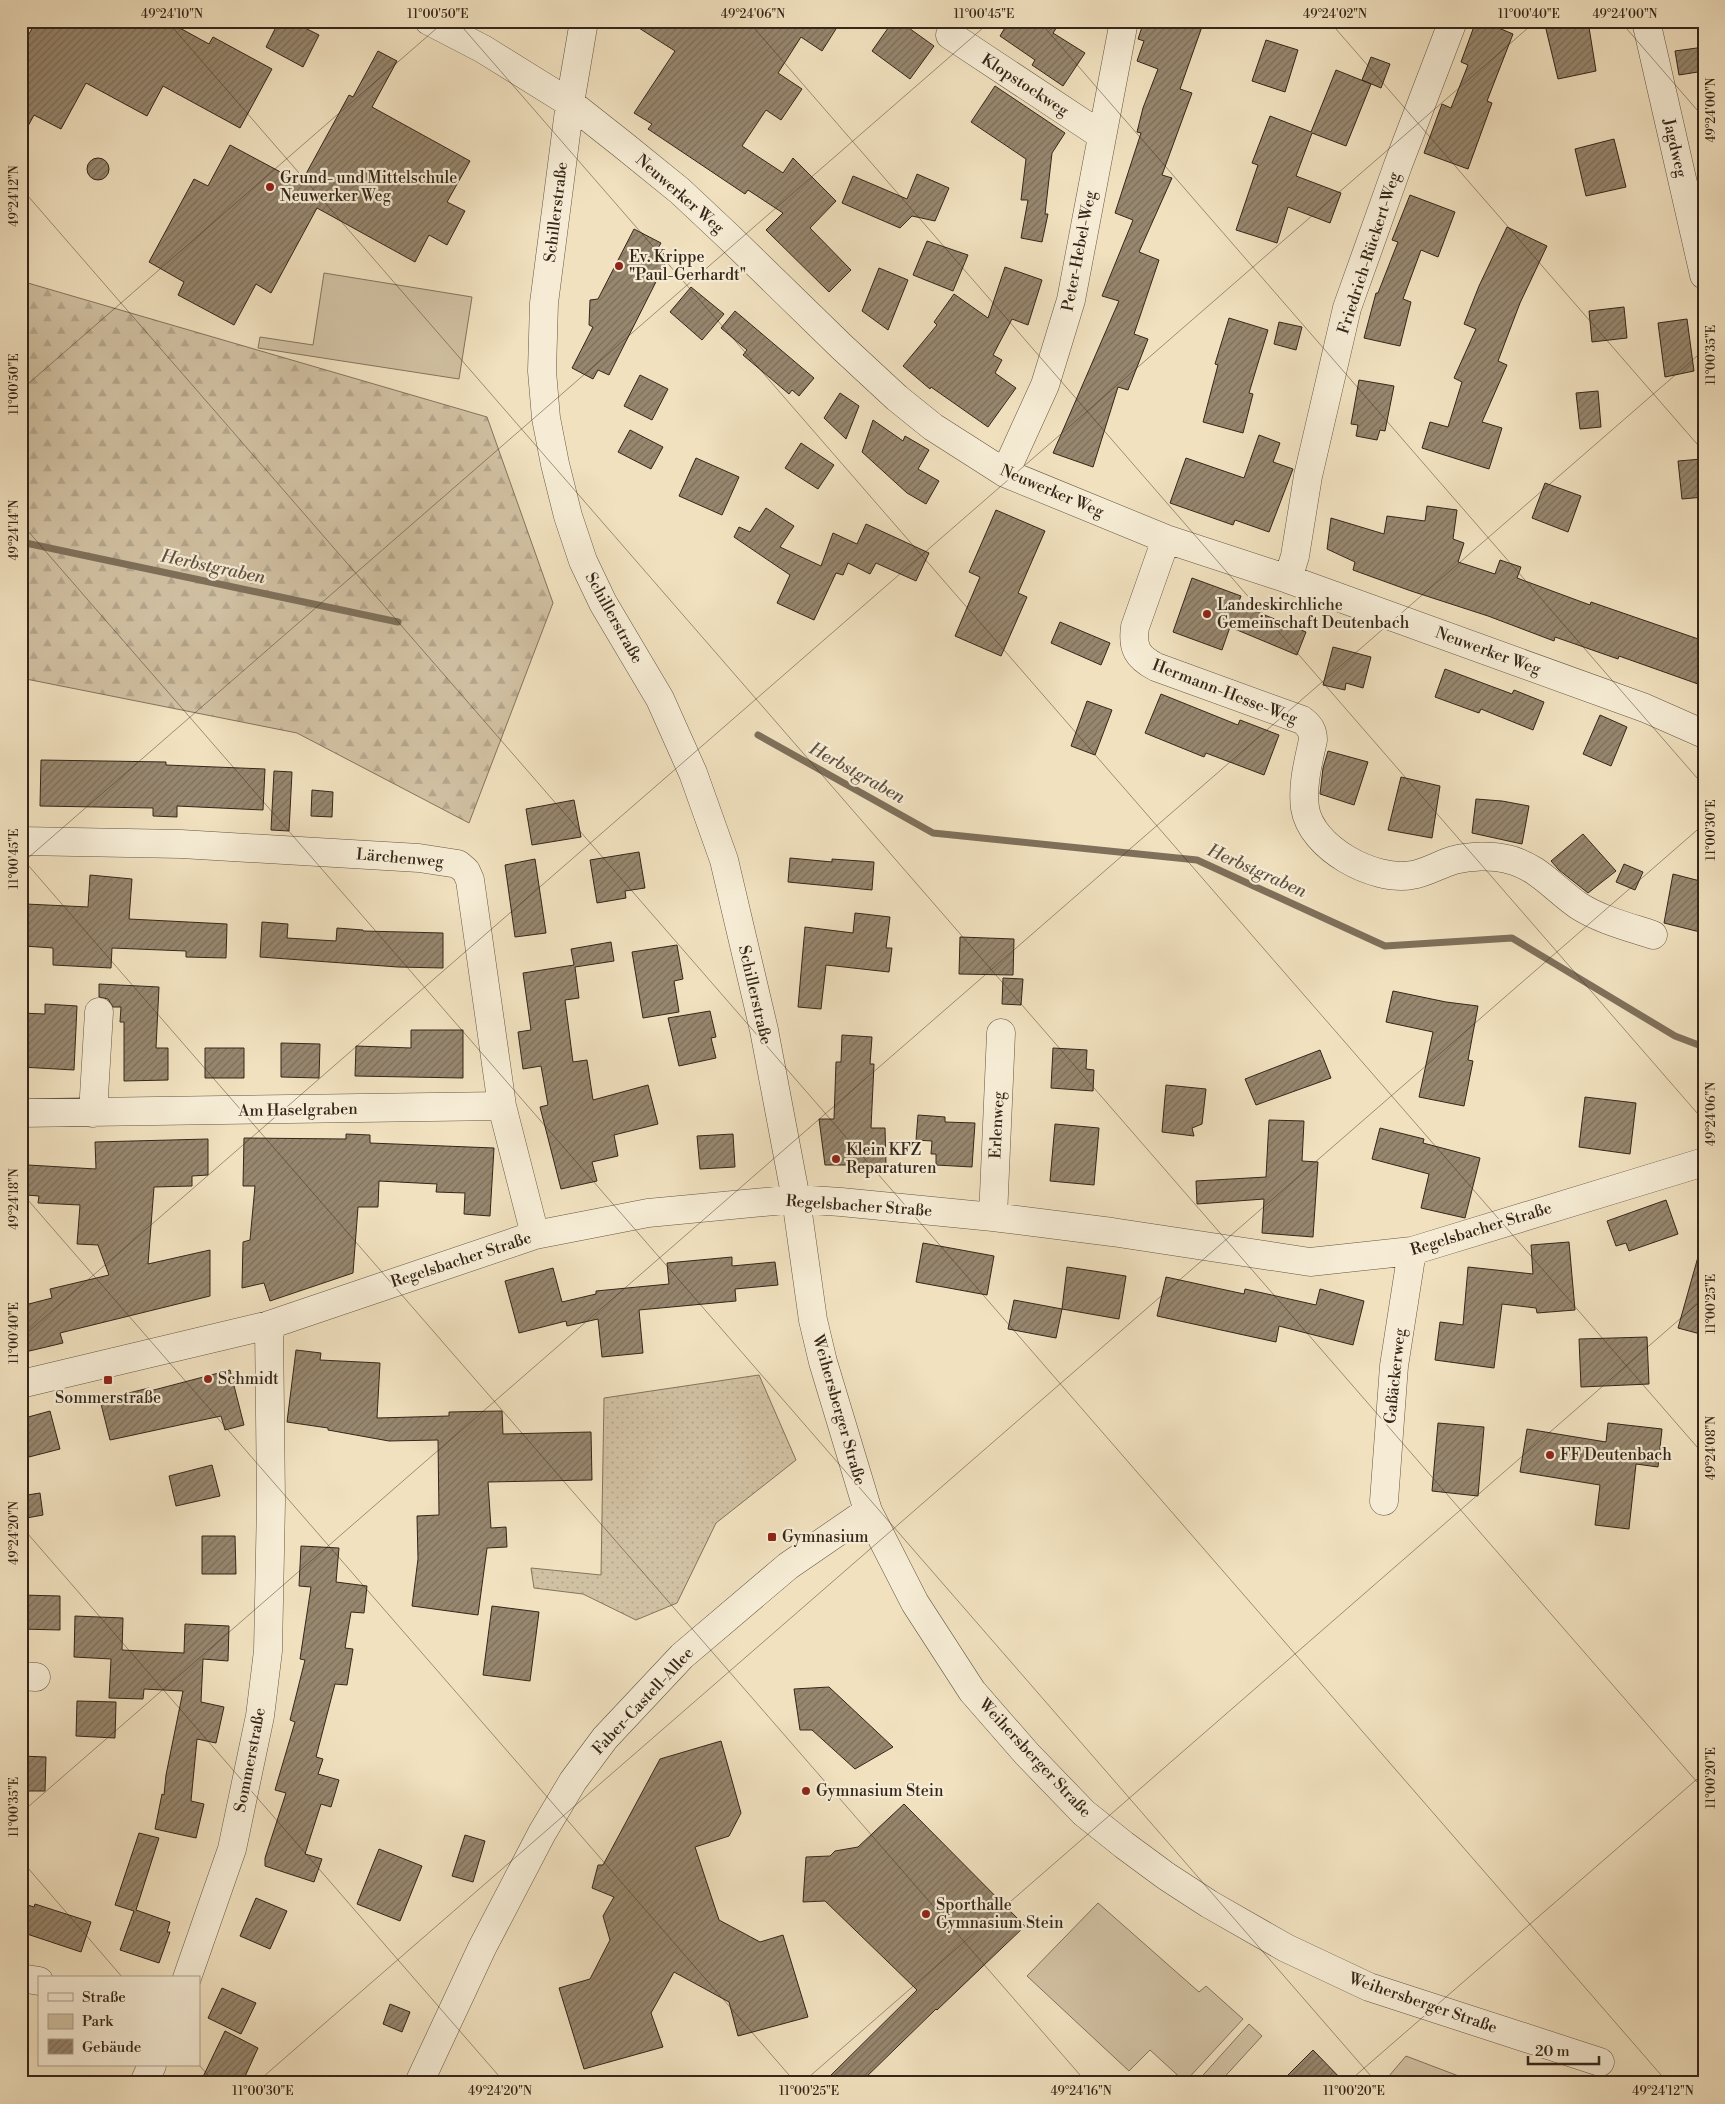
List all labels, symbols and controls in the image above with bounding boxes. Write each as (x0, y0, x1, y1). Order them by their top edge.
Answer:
text: 49°24'10"N (141, 7, 203, 22)
text: 11°00'50"E (407, 7, 469, 22)
text: 49°24'06"N (721, 7, 785, 22)
text: 11°00'45"E (954, 7, 1014, 22)
text: 49°24'02"N (1303, 7, 1367, 22)
text: 11°00'40"E (1498, 7, 1560, 22)
text: 49°24'00"N (1592, 7, 1658, 22)
street label: Klopstockweg (978, 49, 1073, 121)
text: 49°24'00"N (1704, 77, 1719, 143)
street label: Jagdweg (1658, 116, 1692, 180)
street label: Neuwerker Weg (632, 150, 729, 238)
street label: Schillerstraße (540, 161, 572, 263)
text: 49°24'12"N (7, 165, 22, 227)
place label: Grund- und Mittelschule Neuwerker Weg (280, 168, 457, 206)
street label: Friedrich-Rückert-Weg (1333, 169, 1405, 337)
marker: Grund- und Mittelschule Neuwerker Weg (264, 181, 276, 193)
street label: Peter-Hebel-Weg (1058, 188, 1101, 313)
place label: Ev. Krippe "Paul-Gerhardt" (629, 247, 746, 285)
marker: Ev. Krippe "Paul-Gerhardt" (613, 260, 625, 272)
text: 11°00'35"E (1704, 325, 1719, 385)
text: 11°00'50"E (7, 353, 22, 415)
street label: Neuwerker Weg (997, 460, 1108, 522)
text: 49°24'14"N (7, 499, 22, 561)
water label: Herbstgraben (158, 545, 268, 589)
street label: Schillerstraße (581, 569, 647, 667)
place label: Landeskirchliche Gemeinschaft Deutenbach (1217, 595, 1410, 633)
marker: Landeskirchliche Gemeinschaft Deutenbach (1201, 608, 1213, 620)
street label: Neuwerker Weg (1432, 623, 1544, 680)
street label: Hermann-Hesse-Weg (1150, 655, 1301, 729)
water label: Herbstgraben (804, 737, 910, 809)
text: 11°00'30"E (1704, 799, 1719, 861)
text: 11°00'45"E (7, 829, 22, 889)
water label: Herbstgraben (1203, 838, 1311, 903)
street label: Lärchenweg (355, 844, 445, 872)
street label: Schillerstraße (734, 943, 776, 1047)
text: 49°24'06"N (1704, 1082, 1719, 1146)
street label: Erlenweg (985, 1090, 1009, 1159)
street label: Am Haselgraben (237, 1099, 358, 1121)
place label: Klein KFZ Reparaturen (846, 1140, 937, 1178)
marker: Klein KFZ Reparaturen (830, 1153, 842, 1165)
text: 49°24'18"N (7, 1168, 22, 1230)
street label: Regelsbacher Straße (785, 1191, 933, 1221)
street label: Regelsbacher Straße (1408, 1198, 1554, 1260)
street label: Regelsbacher Straße (388, 1228, 534, 1292)
text: 11°00'25"E (1704, 1274, 1719, 1334)
text: 11°00'40"E (7, 1302, 22, 1364)
street label: Gaßäckerweg (1380, 1326, 1410, 1425)
street label: Weihersberger Straße (808, 1331, 870, 1488)
place label: Schmidt (218, 1369, 279, 1389)
marker: Schmidt (202, 1373, 214, 1385)
marker: Sommerstraße (102, 1374, 114, 1386)
place label: Sommerstraße (55, 1388, 161, 1408)
text: 49°24'08"N (1704, 1416, 1719, 1480)
place label: FF Deutenbach (1560, 1445, 1672, 1465)
marker: FF Deutenbach (1544, 1449, 1556, 1461)
text: 49°24'20"N (7, 1501, 22, 1565)
place label: Gymnasium (782, 1527, 869, 1547)
marker: Gymnasium (766, 1531, 778, 1543)
street label: Faber-Castell-Allee (588, 1643, 698, 1759)
street label: Weihersberger Straße (974, 1694, 1095, 1822)
street label: Sommerstraße (230, 1706, 270, 1814)
text: 11°00'20"E (1704, 1747, 1719, 1809)
text: 11°00'35"E (7, 1777, 22, 1837)
place label: Gymnasium Stein (816, 1781, 944, 1801)
marker: Gymnasium Stein (800, 1785, 812, 1797)
place label: Sporthalle Gymnasium Stein (936, 1895, 1064, 1933)
marker: Sporthalle Gymnasium Stein (920, 1908, 932, 1920)
street label: Weihersberger Straße (1345, 1968, 1500, 2038)
legend (38, 1976, 200, 2066)
text: Straße (82, 1988, 126, 2007)
text: Park (82, 2012, 114, 2031)
scale bar (1528, 2034, 1599, 2066)
text: Gebäude (82, 2038, 141, 2057)
text: 20 m (1535, 2042, 1570, 2061)
text: 11°00'30"E (232, 2084, 294, 2099)
text: 49°24'20"N (468, 2084, 532, 2099)
text: 11°00'25"E (779, 2084, 839, 2099)
text: 49°24'16"N (1050, 2084, 1112, 2099)
text: 11°00'20"E (1323, 2084, 1385, 2099)
text: 49°24'12"N (1632, 2084, 1694, 2099)

